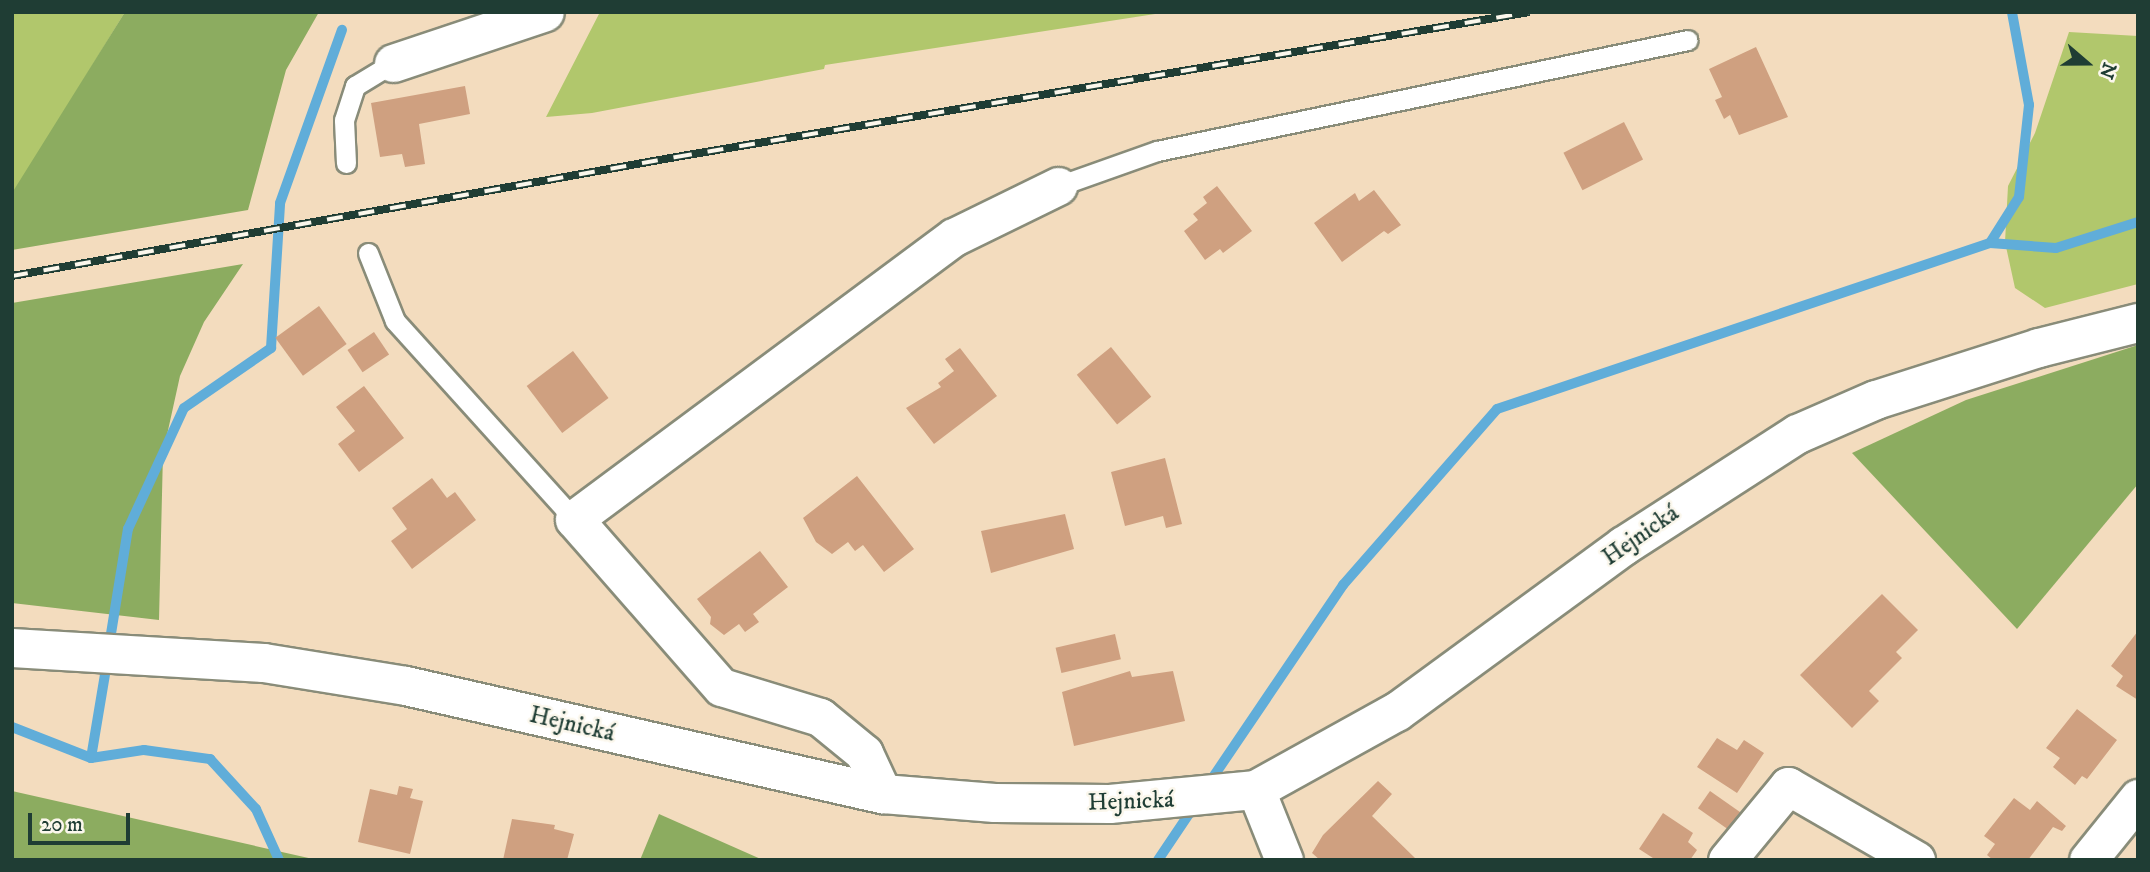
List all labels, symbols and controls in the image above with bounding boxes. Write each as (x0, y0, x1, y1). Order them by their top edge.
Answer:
north arrow (2052, 28, 2122, 98)
text: N (2094, 59, 2121, 82)
street label: Hejnická (1597, 499, 1685, 573)
street label: Hejnická (527, 701, 617, 749)
street label: Hejnická (1087, 786, 1175, 818)
scale bar (32, 798, 133, 842)
text: 20 m (41, 812, 83, 838)

